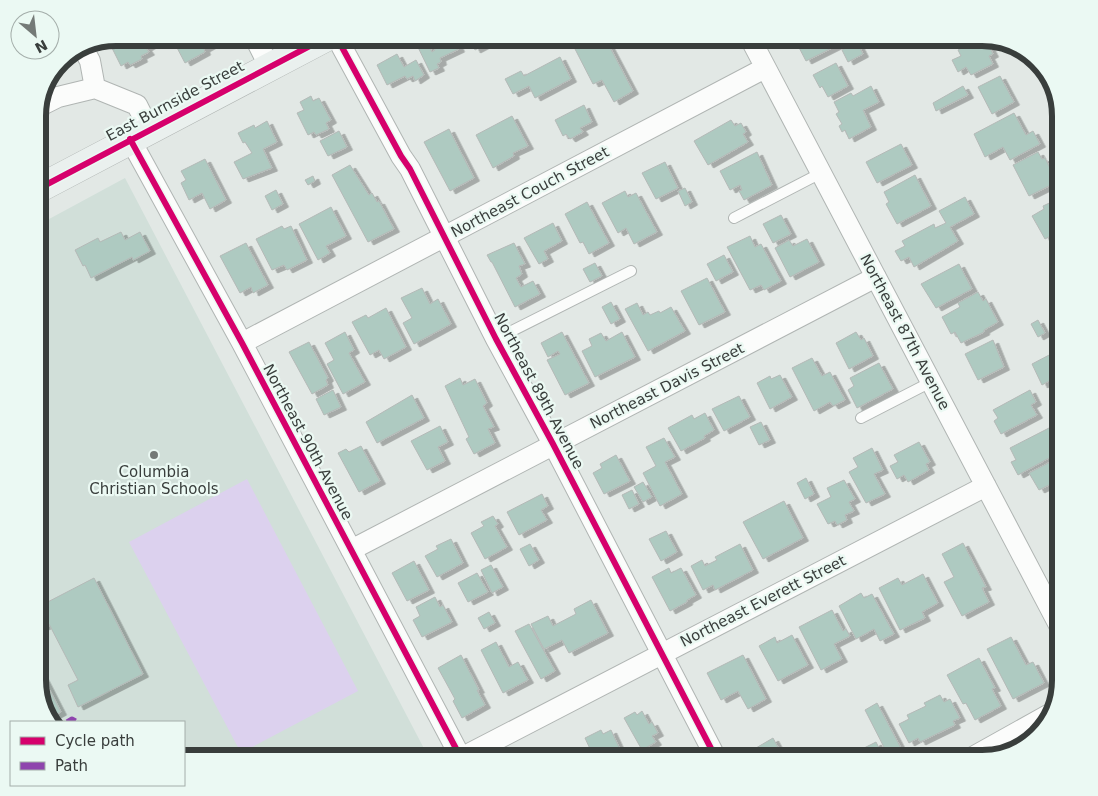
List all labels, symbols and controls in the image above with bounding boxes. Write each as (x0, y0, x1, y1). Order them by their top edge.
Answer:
north arrow (10, 10, 60, 60)
text: N (32, 37, 50, 56)
street label: East Burnside Street (103, 57, 247, 145)
street label: Northeast Couch Street (448, 143, 612, 241)
street label: Northeast 87th Avenue (856, 251, 954, 413)
street label: Northeast 89th Avenue (490, 310, 588, 472)
street label: Northeast Davis Street (587, 339, 747, 433)
street label: Northeast 90th Avenue (259, 361, 357, 523)
marker: Columbia Christian Schools (148, 449, 160, 461)
place label: Columbia Christian Schools (89, 463, 219, 498)
street label: Northeast Everett Street (677, 551, 849, 651)
legend (10, 721, 185, 786)
text: Cycle path (55, 732, 135, 750)
text: Path (55, 757, 88, 775)

